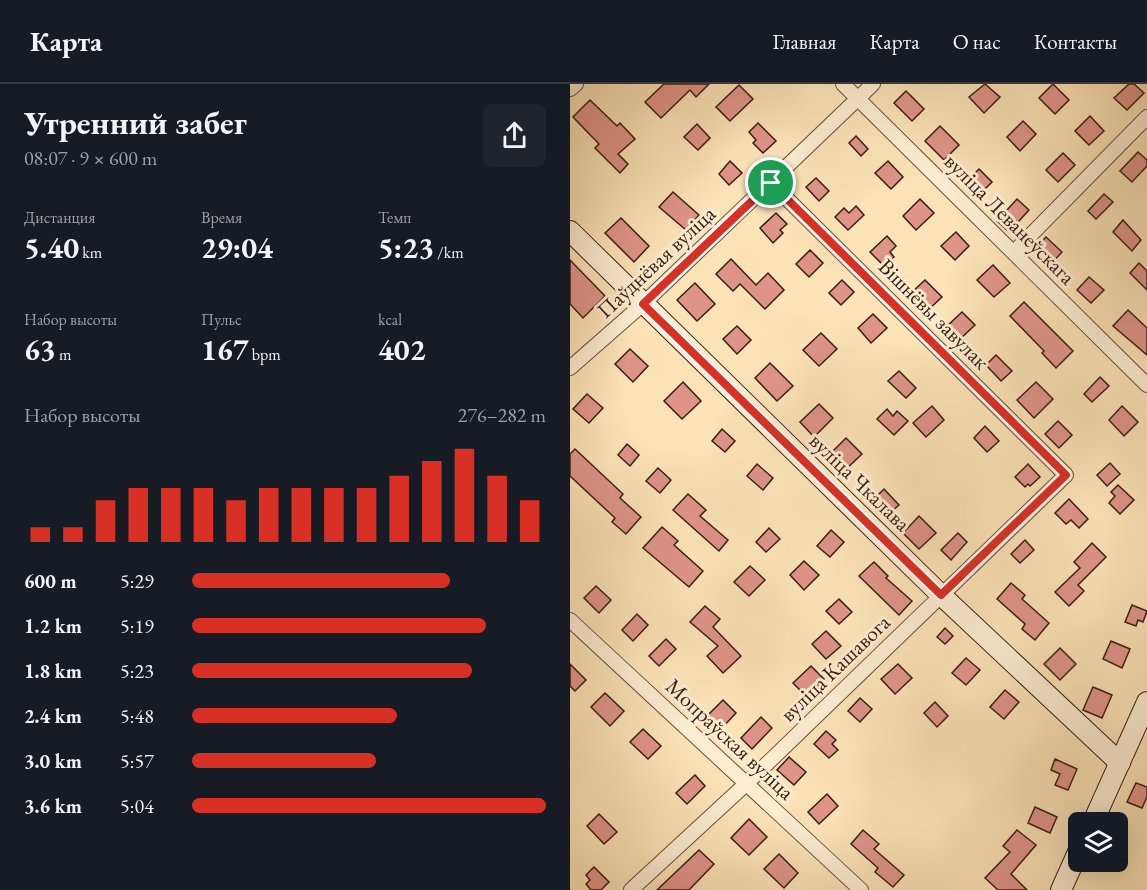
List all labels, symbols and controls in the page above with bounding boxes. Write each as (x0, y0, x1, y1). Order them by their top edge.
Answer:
text: Карта (30, 23, 102, 59)
text: Главная (772, 28, 836, 55)
text: Карта (869, 28, 920, 55)
text: О нас (953, 28, 1001, 55)
text: Контакты (1034, 28, 1117, 55)
text: Утренний забег (24, 101, 247, 144)
button: share (483, 104, 546, 167)
text: 08:07 · 9 × 600 m (24, 145, 157, 171)
street label: вуліца Леванеўскага (938, 147, 1082, 291)
pin (745, 157, 796, 208)
icon: arrive (754, 166, 787, 199)
street label: Паўднёвая вуліца (590, 199, 722, 325)
text: Дистанция (24, 207, 95, 228)
text: Время (201, 207, 242, 228)
text: Темп (378, 207, 411, 228)
text: 5.40 (24, 228, 79, 267)
text: 29:04 (201, 228, 273, 267)
text: 5:23 (378, 228, 434, 267)
text: km (79, 242, 102, 263)
text: /km (434, 242, 464, 263)
street label: Вішнёвы завулак (872, 252, 996, 376)
text: Набор высоты (24, 309, 117, 330)
text: Пульс (201, 309, 242, 330)
text: kcal (378, 309, 402, 330)
text: 63 (24, 330, 56, 369)
text: 167 (201, 330, 249, 369)
text: 402 (378, 330, 426, 369)
text: m (56, 344, 71, 365)
text: bpm (249, 344, 281, 365)
text: Набор высоты (24, 402, 140, 428)
text: 276–282 m (458, 402, 546, 428)
street label: вуліца Чкалава (803, 426, 917, 538)
text: 600 m (24, 568, 77, 594)
text: 5:29 (120, 568, 154, 594)
street label: вуліца Кашавога (774, 608, 897, 728)
text: 1.2 km (24, 613, 82, 639)
text: 5:19 (120, 613, 154, 639)
text: 1.8 km (24, 658, 82, 684)
text: 5:23 (120, 658, 154, 684)
street label: Мопраўская вуліца (659, 672, 801, 806)
text: 2.4 km (24, 703, 82, 729)
text: 5:48 (120, 703, 154, 729)
text: 3.0 km (24, 748, 82, 774)
text: 5:57 (120, 748, 154, 774)
text: 3.6 km (24, 793, 82, 819)
text: 5:04 (120, 793, 154, 819)
map controls (1068, 812, 1128, 872)
button: layers (1068, 812, 1128, 872)

